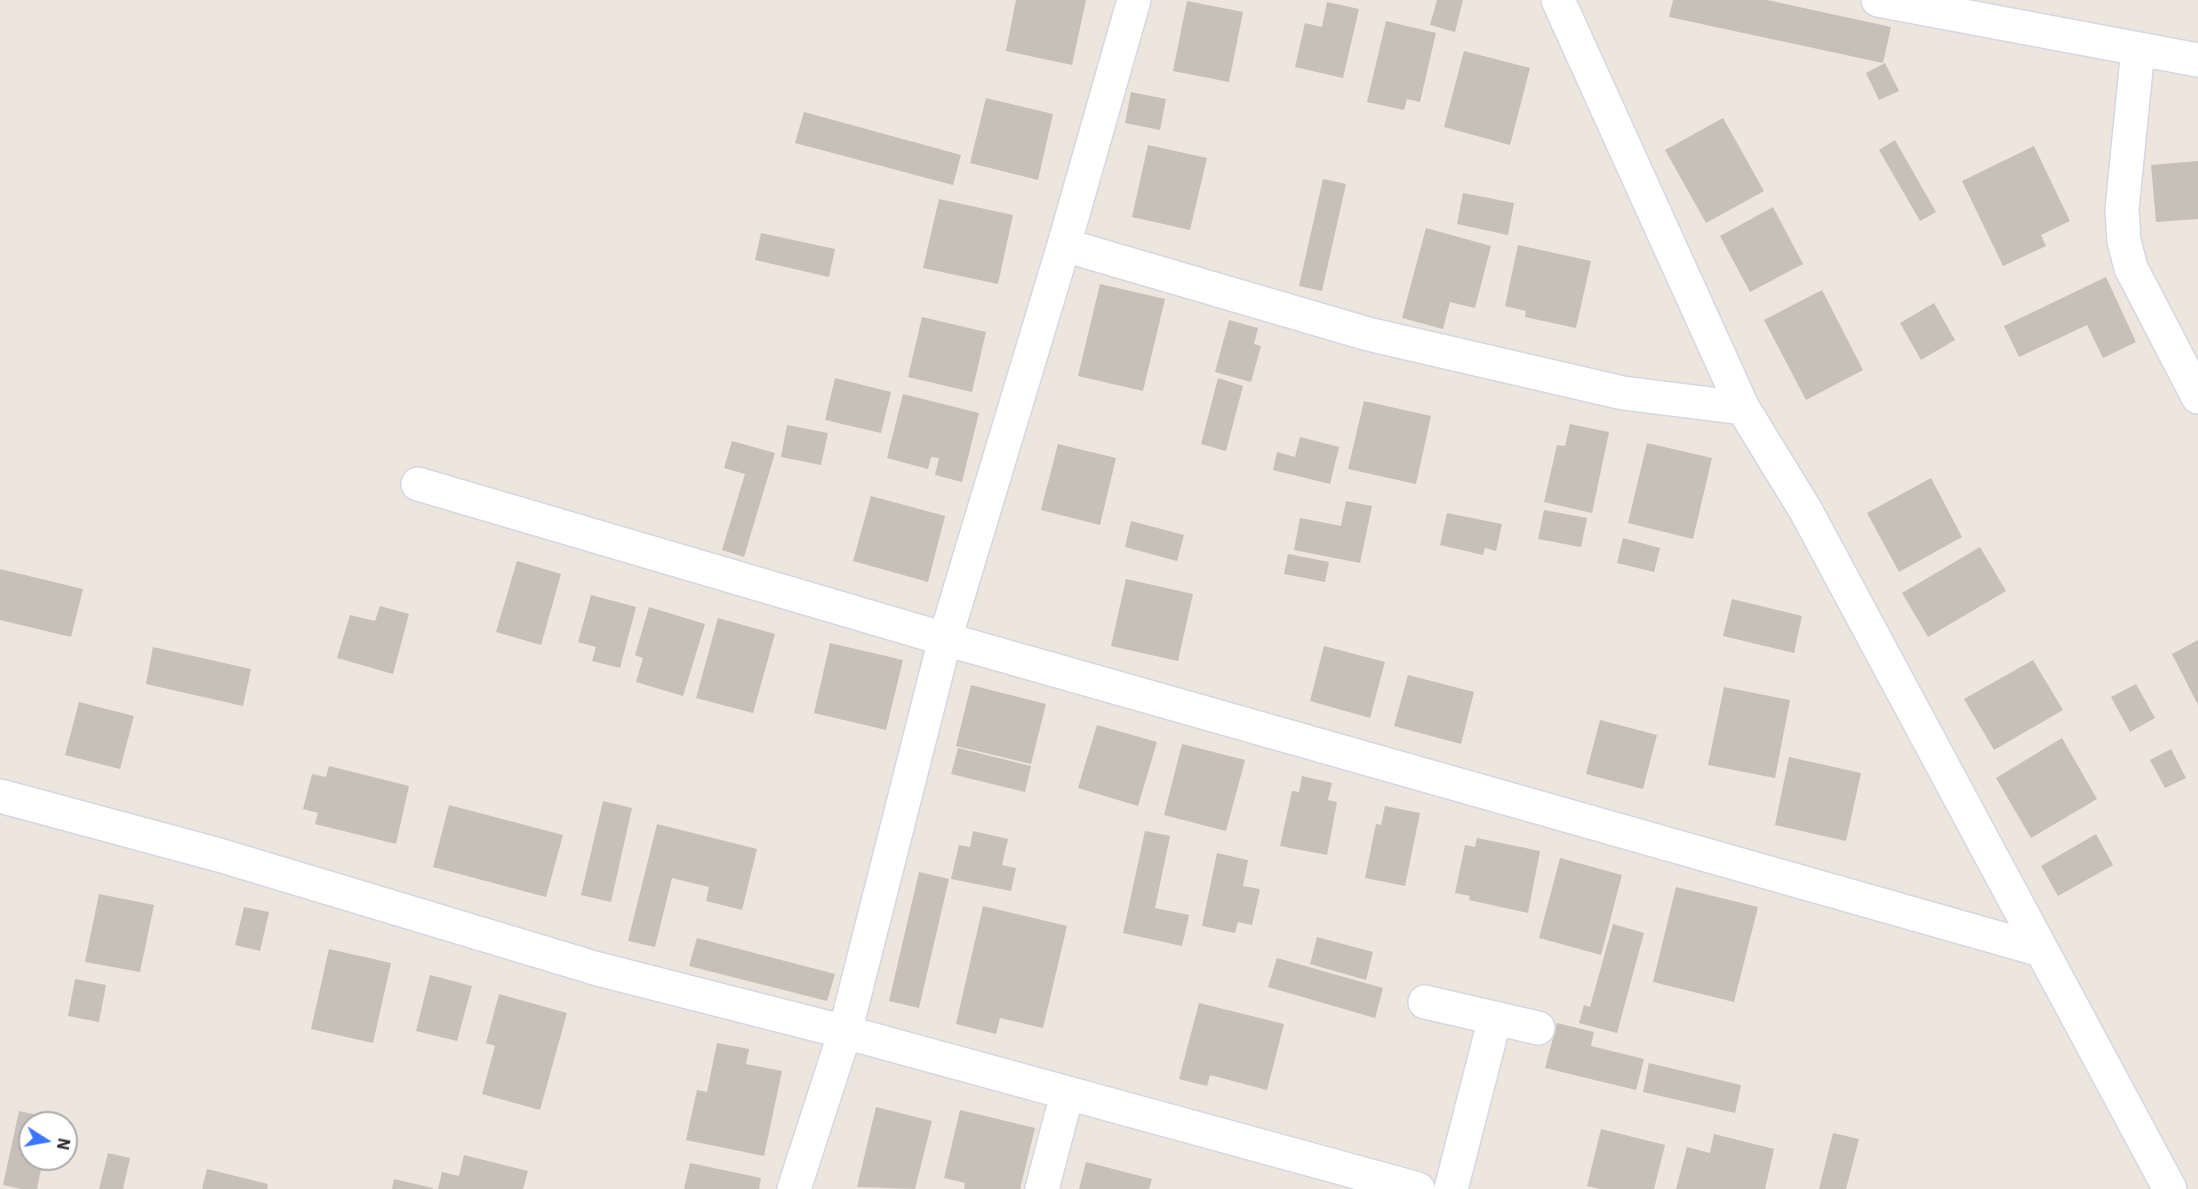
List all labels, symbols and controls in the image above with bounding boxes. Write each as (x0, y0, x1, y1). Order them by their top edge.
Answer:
north arrow (18, 1111, 78, 1171)
text: N (53, 1136, 75, 1152)

